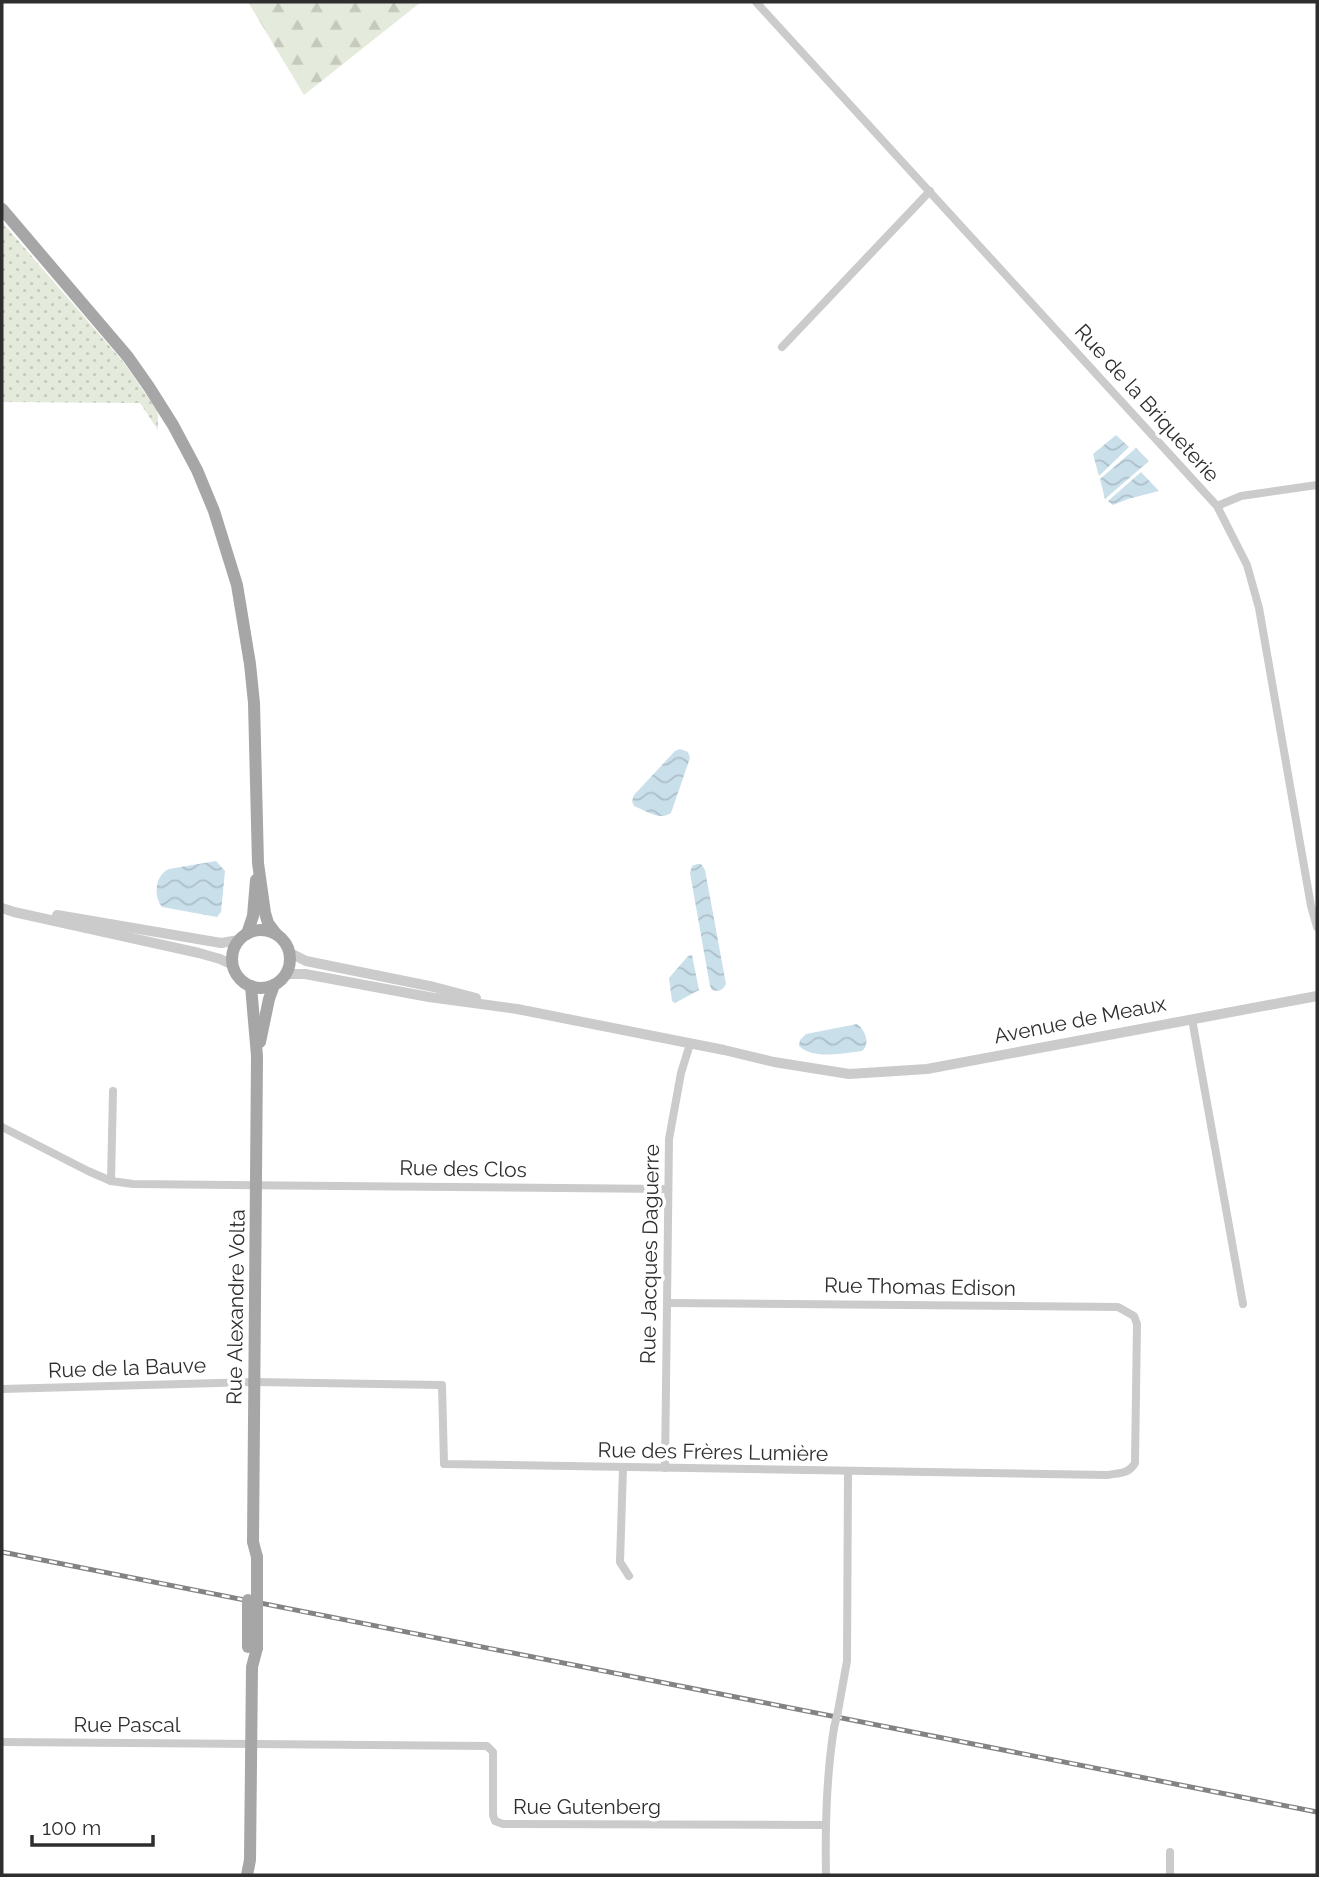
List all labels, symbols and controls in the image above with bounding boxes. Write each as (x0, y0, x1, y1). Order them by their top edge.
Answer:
street label: Rue de la Briqueterie (1070, 318, 1225, 487)
street label: Avenue de Meaux (992, 990, 1169, 1048)
street label: Rue Jacques Daguerre (635, 1144, 664, 1364)
street label: Rue des Clos (399, 1155, 527, 1182)
street label: Rue Alexandre Volta (221, 1209, 250, 1405)
street label: Rue Thomas Edison (824, 1272, 1016, 1301)
street label: Rue de la Bauve (48, 1352, 206, 1383)
street label: Rue des Frères Lumière (597, 1437, 829, 1466)
street label: Rue Pascal (74, 1712, 181, 1737)
street label: Rue Gutenberg (513, 1794, 661, 1819)
scale bar (32, 1804, 152, 1848)
text: 100 m (42, 1815, 101, 1840)

